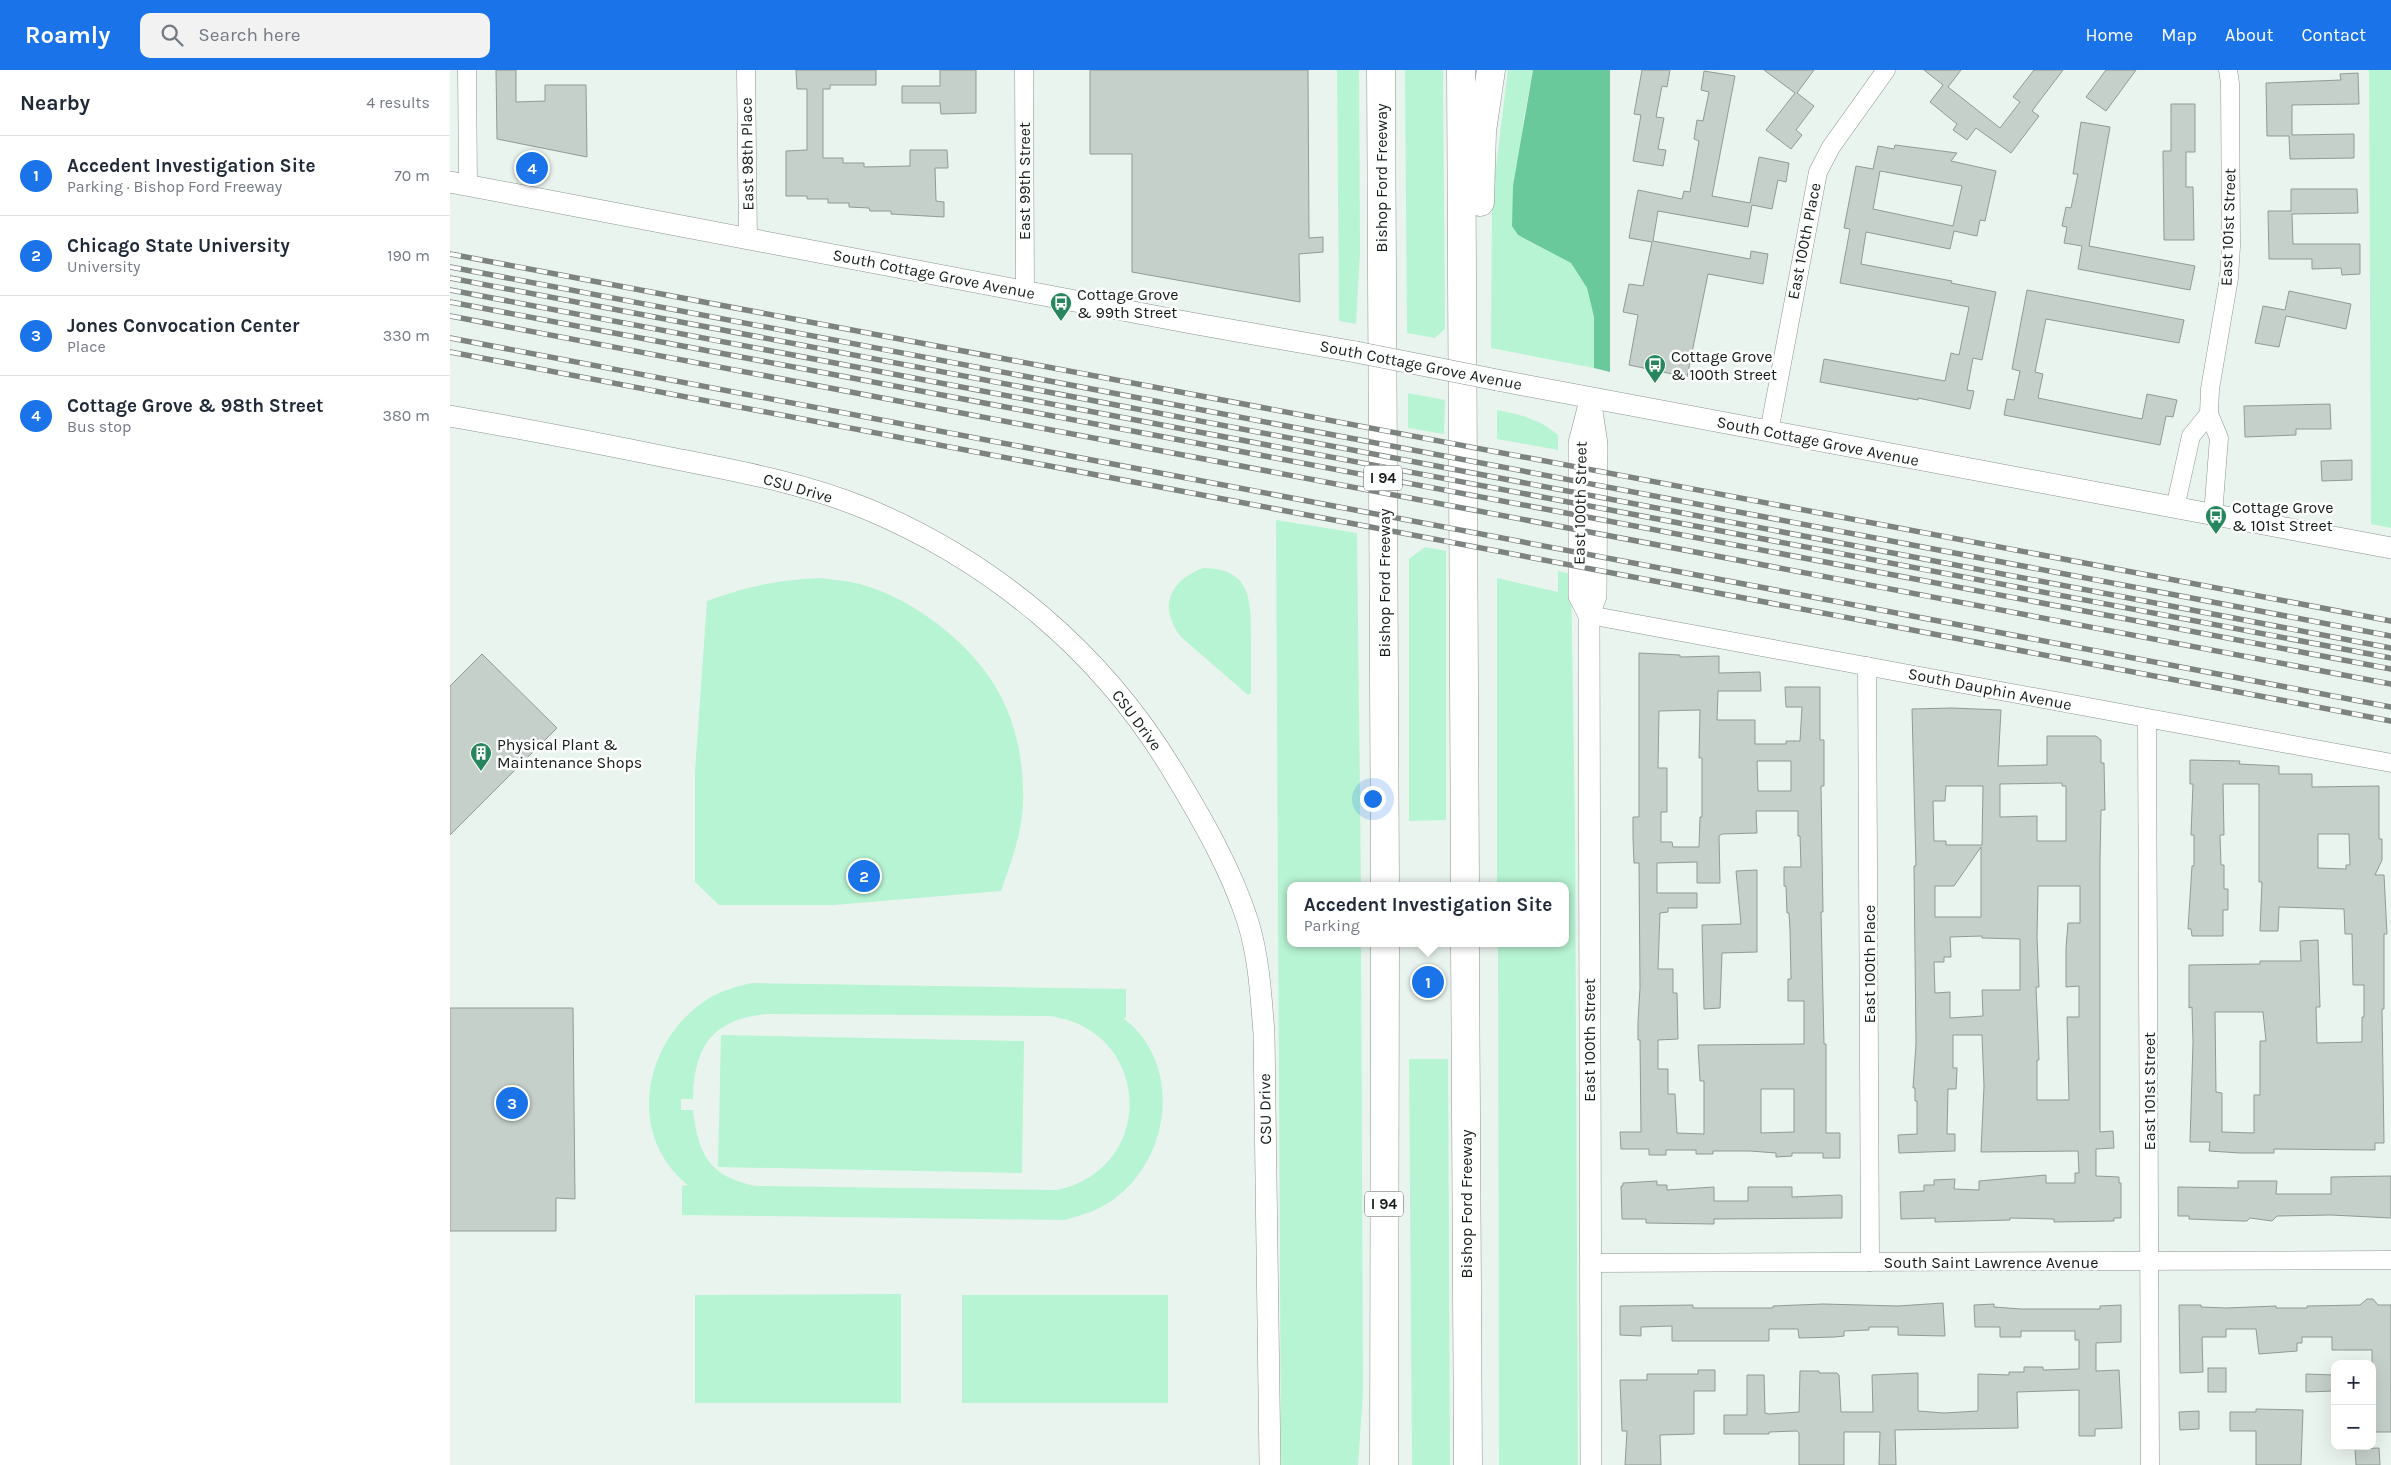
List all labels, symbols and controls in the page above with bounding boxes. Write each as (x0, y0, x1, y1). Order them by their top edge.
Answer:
search box (140, 13, 490, 58)
text: Roamly (25, 21, 110, 49)
icon: search (158, 21, 186, 49)
text: Search here (198, 24, 300, 46)
text: Home (2085, 24, 2133, 46)
text: Map (2161, 24, 2197, 46)
text: About (2225, 24, 2274, 46)
text: Contact (2302, 24, 2366, 46)
text: Nearby (20, 91, 90, 115)
text: 4 results (366, 93, 430, 112)
street label: East 98th Place (737, 97, 757, 211)
street label: Bishop Ford Freeway (1372, 103, 1391, 252)
street label: East 99th Street (1015, 122, 1034, 240)
pin: 4 (516, 149, 548, 187)
text: Accedent Investigation Site (67, 155, 315, 177)
text: 1 (33, 166, 39, 185)
text: 70 m (394, 166, 430, 185)
street label: East 101st Street (2216, 168, 2240, 286)
text: Parking · Bishop Ford Freeway (67, 177, 282, 196)
street label: East 100th Place (1783, 181, 1825, 301)
text: Chicago State University (67, 235, 290, 257)
street label: South Cottage Grove Avenue (831, 245, 1037, 303)
text: 2 (31, 246, 41, 265)
text: 190 m (387, 246, 430, 265)
text: University (67, 257, 141, 276)
place label: Cottage Grove & 99th Street (1077, 285, 1179, 322)
bus stop icon: Cottage Grove & 99th Street (1049, 291, 1073, 322)
text: Jones Convocation Center (67, 315, 299, 337)
text: 3 (31, 326, 41, 345)
text: 330 m (383, 326, 430, 345)
street label: South Cottage Grove Avenue (1318, 336, 1524, 394)
text: Place (67, 337, 106, 356)
place label: Cottage Grove & 100th Street (1671, 347, 1777, 384)
bus stop icon: Cottage Grove & 100th Street (1643, 353, 1667, 384)
text: Cottage Grove & 98th Street (67, 395, 324, 417)
text: 4 (31, 406, 41, 425)
text: 380 m (382, 406, 430, 425)
street label: South Cottage Grove Avenue (1715, 412, 1921, 470)
text: Bus stop (67, 417, 131, 436)
street label: East 100th Street (1569, 441, 1591, 565)
road number: I 94 (1364, 466, 1402, 490)
street label: CSU Drive (761, 469, 835, 507)
place label: Cottage Grove & 101st Street (2232, 498, 2334, 535)
bus stop icon: Cottage Grove & 101st Street (2204, 504, 2228, 535)
street label: Bishop Ford Freeway (1375, 508, 1394, 657)
street label: South Dauphin Avenue (1906, 664, 2074, 714)
street label: CSU Drive (1108, 686, 1166, 754)
place label: Physical Plant & Maintenance Shops (497, 735, 642, 772)
building icon: Physical Plant & Maintenance Shops (469, 741, 493, 772)
your location (1360, 786, 1386, 812)
pin: 2 (848, 857, 880, 895)
popup (1287, 882, 1569, 947)
text: Accedent Investigation Site (1304, 894, 1552, 916)
street label: East 100th Place (1860, 905, 1879, 1023)
text: Parking (1304, 916, 1360, 935)
pin: 1 (1412, 963, 1444, 1001)
street label: East 100th Street (1580, 978, 1599, 1102)
street label: East 101st Street (2140, 1032, 2159, 1150)
street label: CSU Drive (1255, 1073, 1275, 1145)
pin: 3 (496, 1084, 528, 1122)
street label: Bishop Ford Freeway (1457, 1129, 1476, 1278)
road number: I 94 (1365, 1192, 1403, 1216)
street label: South Saint Lawrence Avenue (1884, 1253, 2098, 1272)
map controls (2331, 1360, 2376, 1450)
button: + (2331, 1360, 2376, 1405)
button: − (2331, 1405, 2376, 1450)

